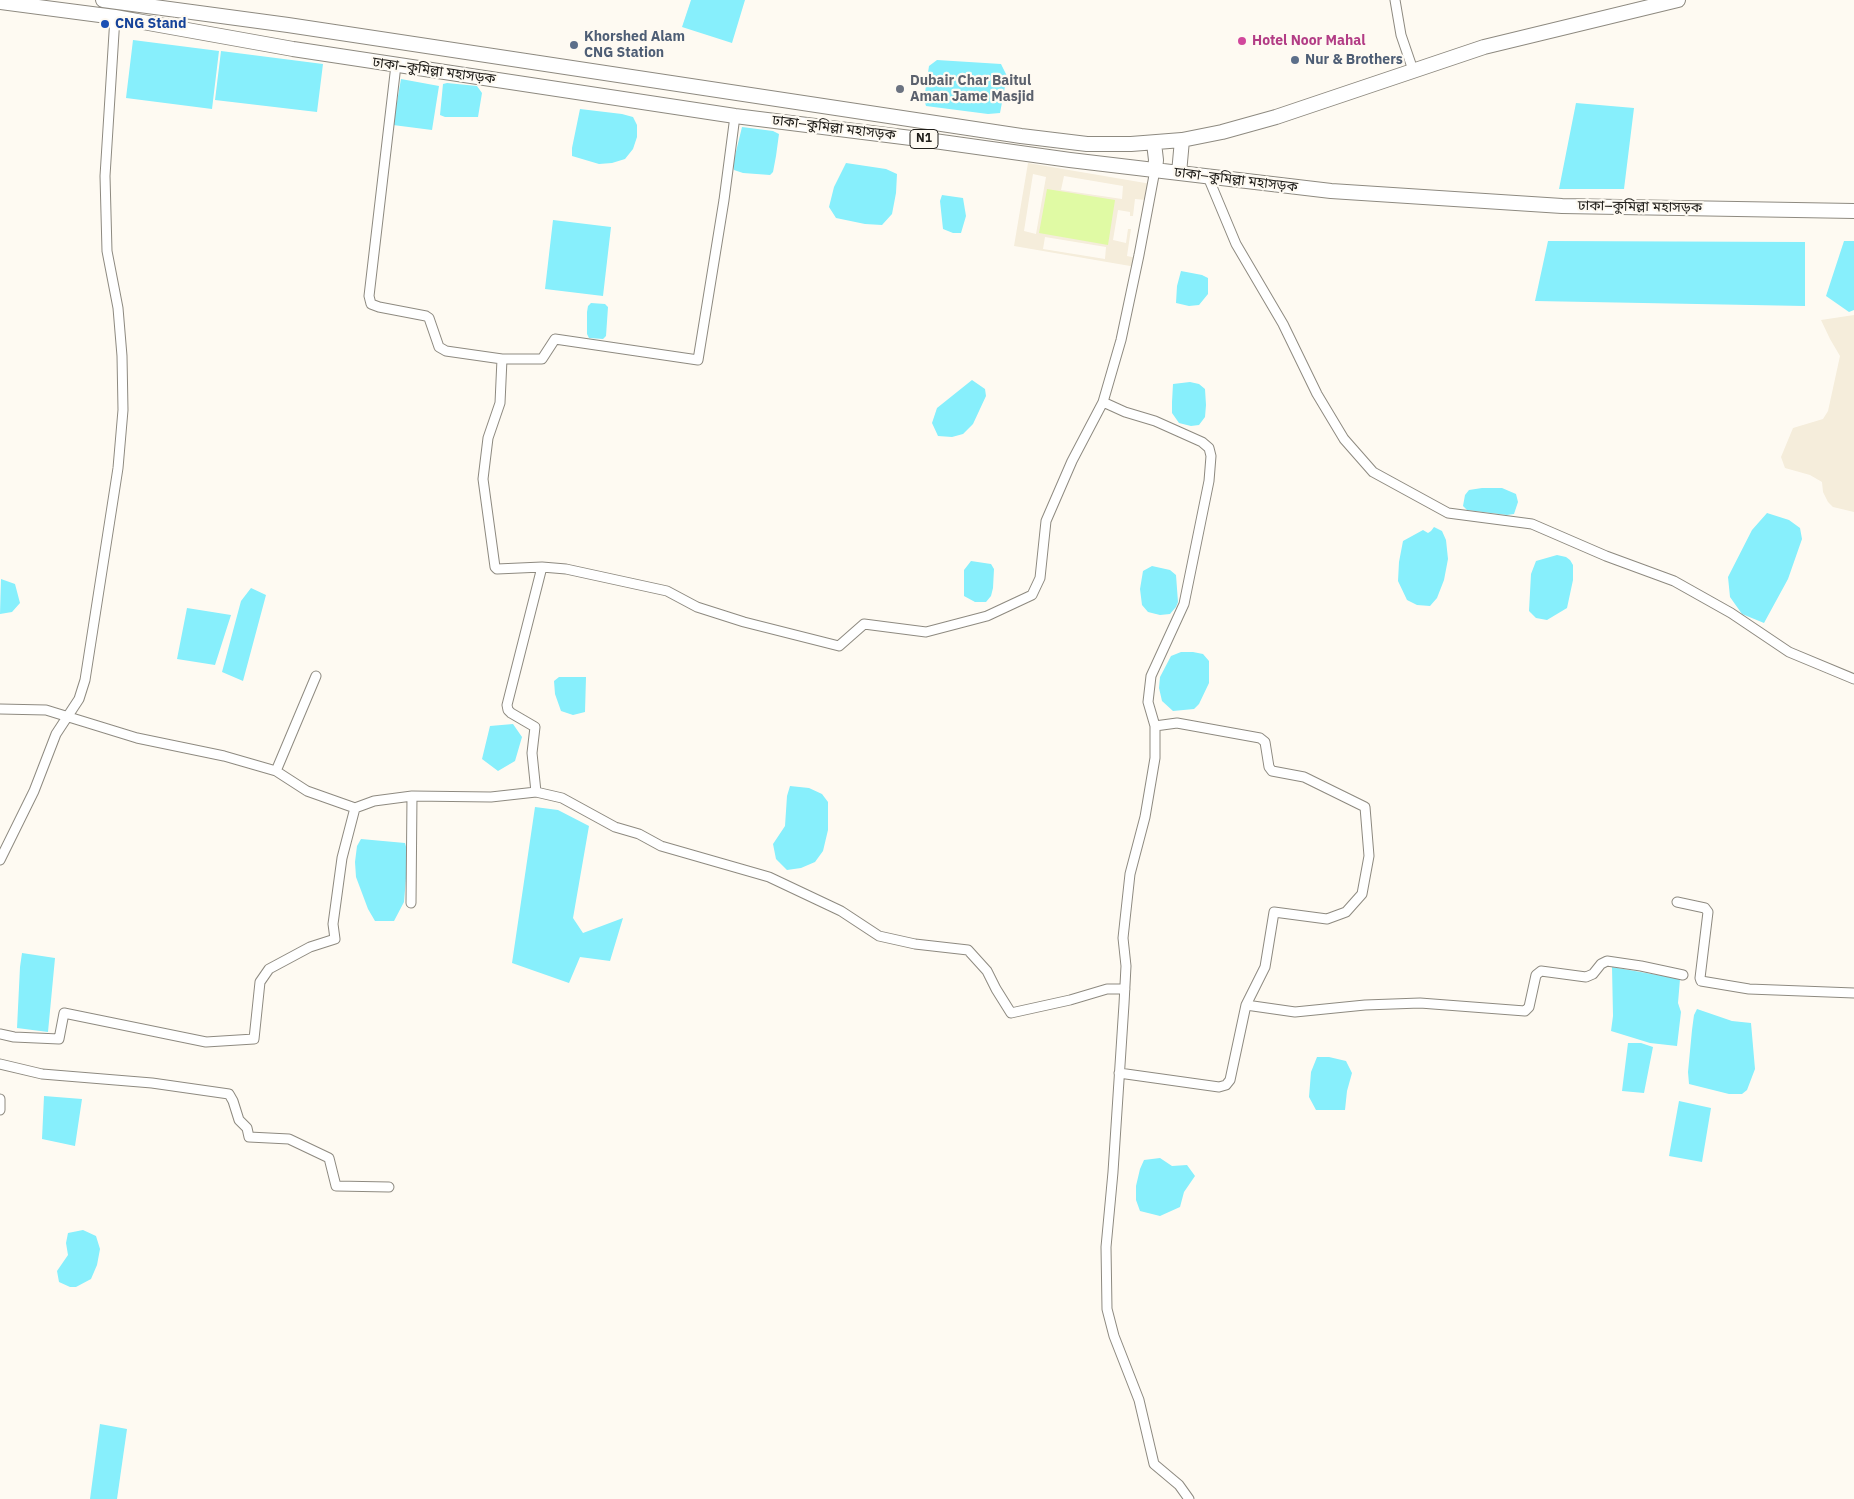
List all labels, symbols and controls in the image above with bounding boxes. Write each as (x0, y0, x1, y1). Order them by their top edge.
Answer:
place label: CNG Stand (115, 16, 186, 32)
marker: CNG Stand (99, 18, 111, 30)
place label: Khorshed Alam CNG Station (584, 29, 685, 62)
place label: Hotel Noor Mahal (1252, 33, 1366, 49)
marker: Hotel Noor Mahal (1236, 35, 1248, 47)
marker: Khorshed Alam CNG Station (568, 39, 580, 51)
place label: Nur & Brothers (1305, 52, 1403, 68)
street label: ঢাকা–কুমিল্লা মহাসড়ক (371, 54, 497, 88)
marker: Nur & Brothers (1289, 54, 1301, 66)
place label: Dubair Char Baitul Aman Jame Masjid (910, 73, 1034, 105)
marker: Dubair Char Baitul Aman Jame Masjid (894, 83, 906, 95)
street label: ঢাকা–কুমিল্লা মহাসড়ক (771, 112, 897, 144)
road number: N1 (910, 130, 938, 148)
street label: ঢাকা–কুমিল্লা মহাসড়ক (1173, 164, 1299, 196)
street label: ঢাকা–কুমিল্লা মহাসড়ক (1578, 198, 1702, 216)

